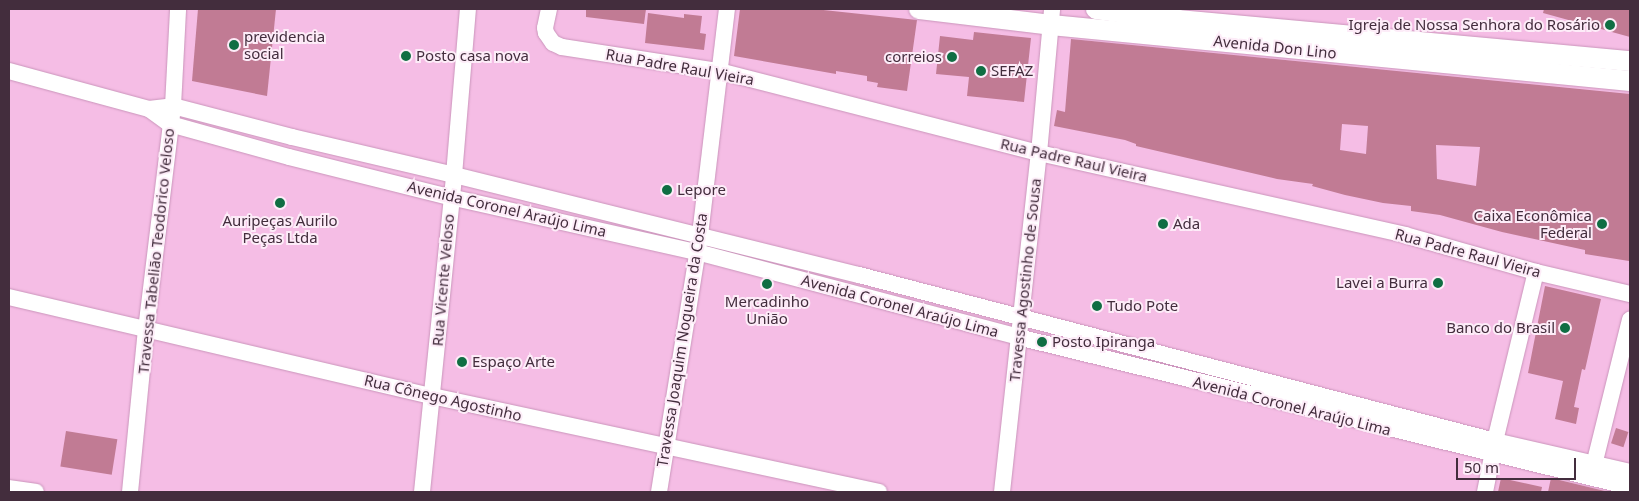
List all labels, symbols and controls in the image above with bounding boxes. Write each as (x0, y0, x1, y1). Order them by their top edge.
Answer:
place label: Igreja de Nossa Senhora do Rosário (1349, 16, 1600, 34)
marker: Igreja de Nossa Senhora do Rosário (1604, 19, 1616, 31)
place label: previdencia social (244, 27, 325, 62)
street label: Avenida Don Lino (1213, 32, 1337, 62)
marker: previdencia social (228, 39, 240, 51)
street label: Rua Padre Raul Vieira (604, 45, 756, 89)
place label: Posto casa nova (416, 47, 529, 65)
place label: correios (885, 48, 942, 66)
marker: Posto casa nova (400, 50, 412, 62)
marker: correios (946, 51, 958, 63)
place label: SEFAZ (991, 62, 1033, 80)
marker: SEFAZ (975, 65, 987, 77)
street label: Travessa Tabelião Teodorico Veloso (134, 127, 178, 375)
street label: Rua Padre Raul Vieira (999, 134, 1149, 186)
street label: Avenida Coronel Araújo Lima (406, 177, 608, 241)
street label: Travessa Agostinho de Sousa (1005, 177, 1045, 383)
place label: Lepore (677, 181, 726, 199)
marker: Lepore (661, 184, 673, 196)
marker: Auripeças Aurilo Peças Ltda (274, 197, 286, 209)
place label: Caixa Econômica Federal (1474, 206, 1592, 241)
place label: Auripeças Aurilo Peças Ltda (222, 211, 338, 246)
street label: Travessa Joaquim Nogueira da Costa (653, 212, 711, 468)
street label: Rua Vicente Veloso (428, 213, 458, 347)
place label: Ada (1173, 215, 1200, 233)
marker: Ada (1157, 218, 1169, 230)
marker: Caixa Econômica Federal (1596, 218, 1608, 230)
street label: Rua Padre Raul Vieira (1393, 225, 1543, 281)
street label: Avenida Coronel Araújo Lima (799, 271, 1001, 341)
place label: Lavei a Burra (1336, 274, 1428, 292)
marker: Lavei a Burra (1432, 277, 1444, 289)
marker: Mercadinho União (761, 278, 773, 290)
place label: Mercadinho União (725, 292, 809, 327)
place label: Tudo Pote (1107, 297, 1178, 315)
marker: Tudo Pote (1091, 300, 1103, 312)
place label: Banco do Brasil (1446, 319, 1555, 337)
marker: Banco do Brasil (1559, 322, 1571, 334)
place label: Posto Ipiranga (1052, 333, 1155, 351)
marker: Posto Ipiranga (1036, 336, 1048, 348)
place label: Espaço Arte (472, 353, 555, 371)
marker: Espaço Arte (456, 356, 468, 368)
street label: Rua Cônego Agostinho (362, 371, 524, 425)
street label: Avenida Coronel Araújo Lima (1191, 373, 1393, 439)
scale bar (1459, 448, 1579, 480)
text: 50 m (1464, 457, 1499, 477)

